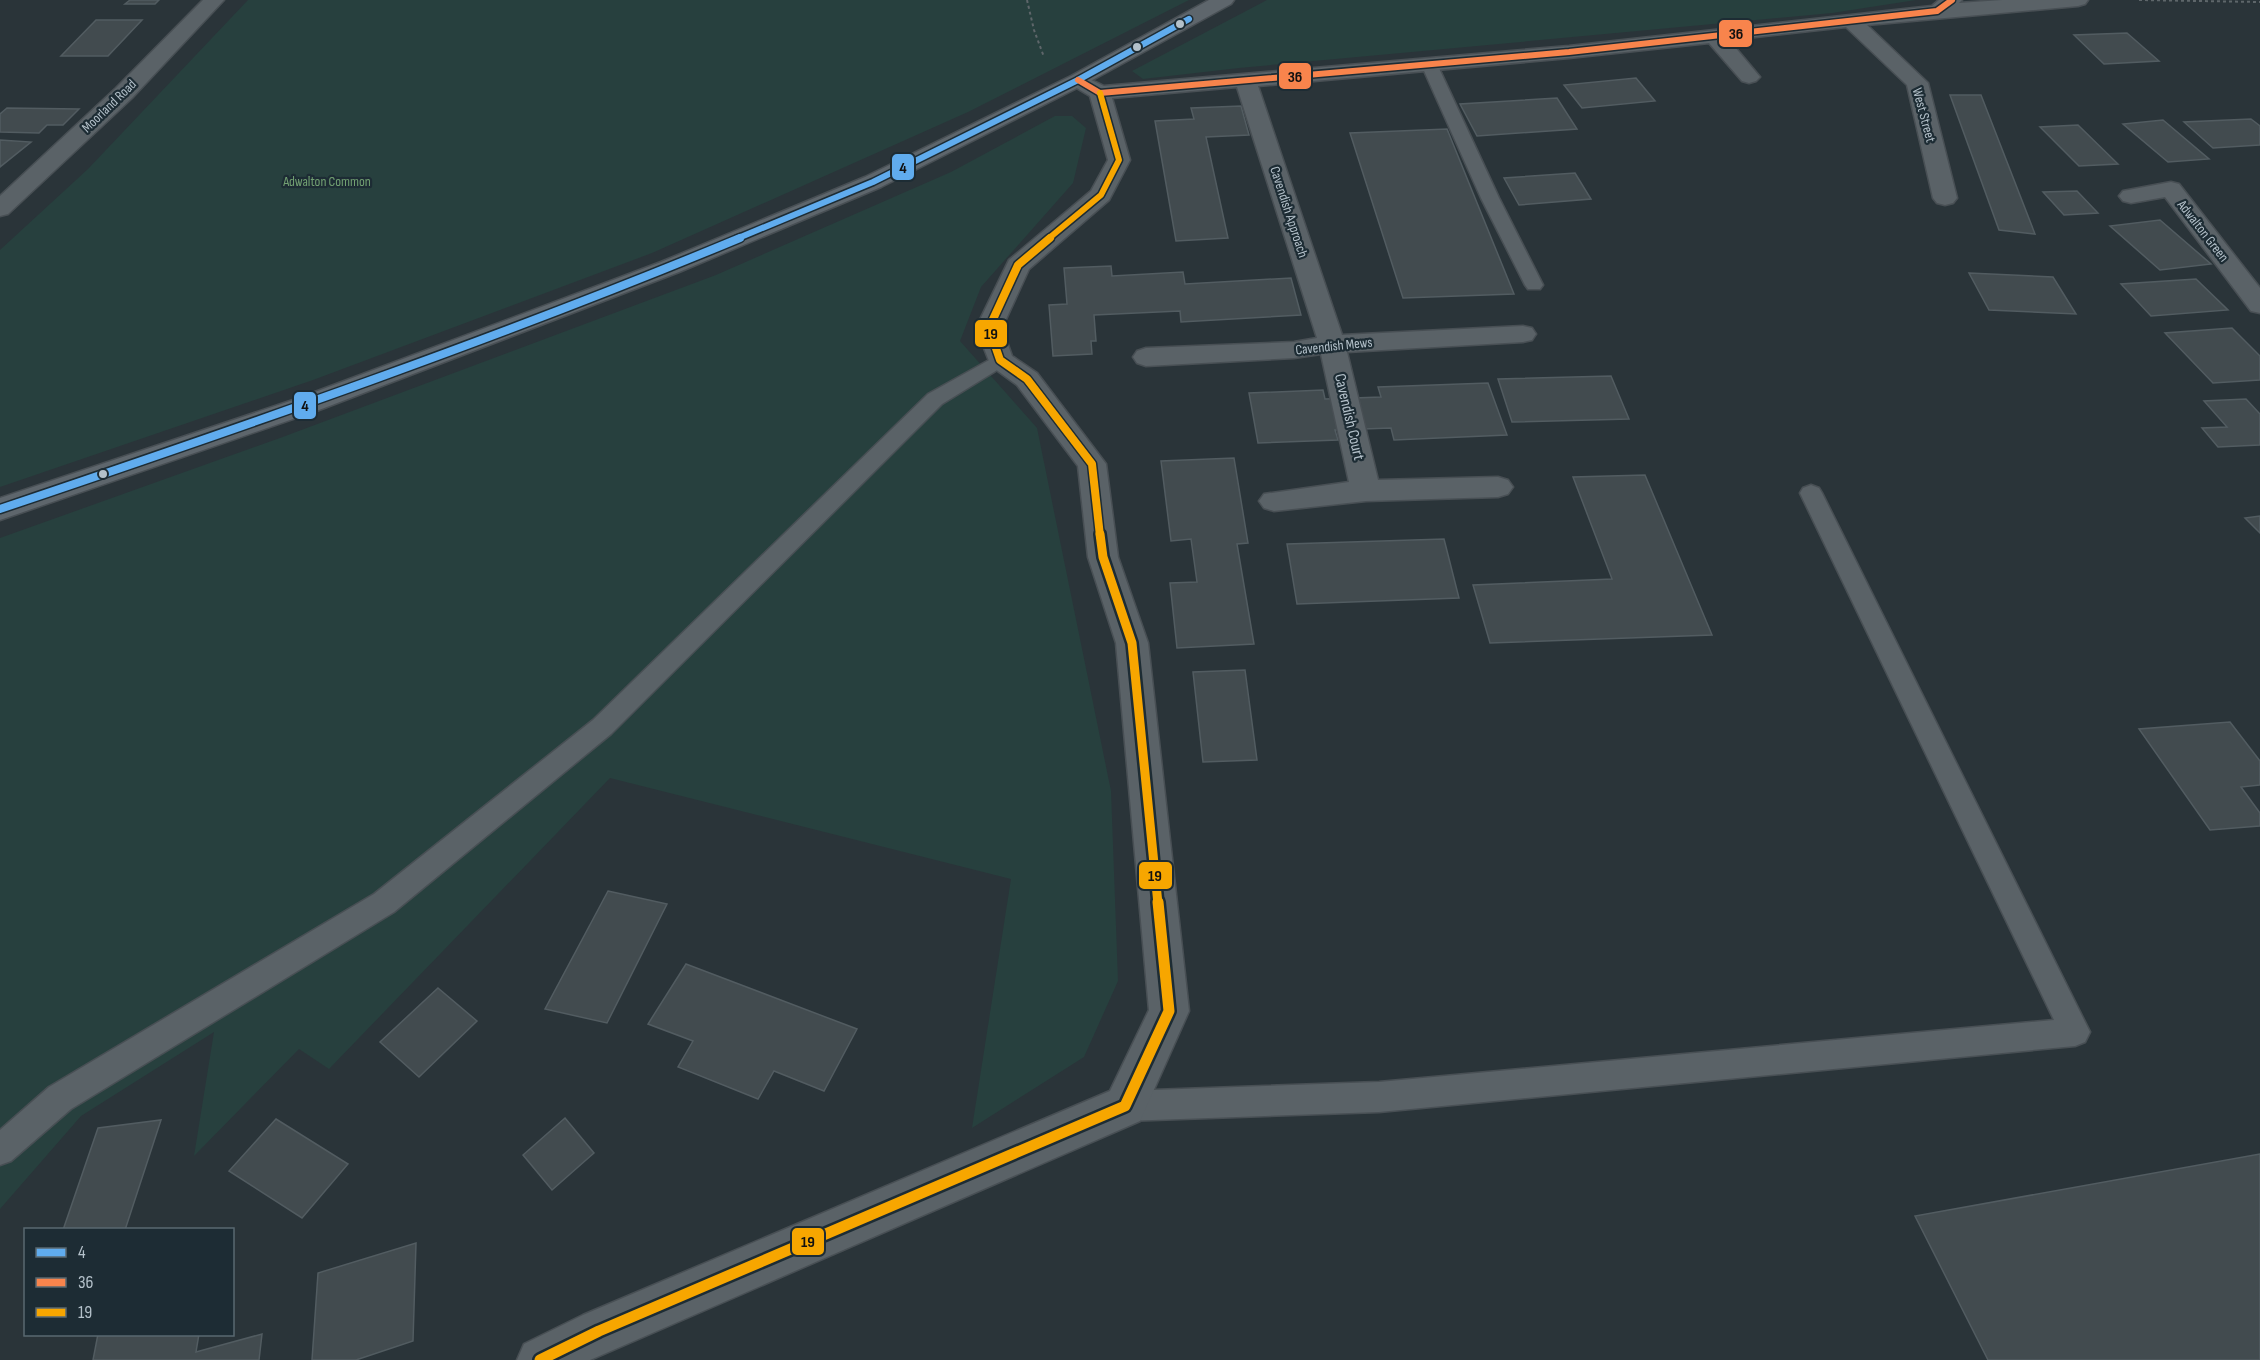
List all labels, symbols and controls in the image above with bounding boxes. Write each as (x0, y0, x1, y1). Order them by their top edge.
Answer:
unlabelled marker (1174, 18, 1186, 30)
line badge: 36 (1718, 19, 1753, 48)
text: 36 (1729, 25, 1743, 44)
unlabelled marker (1131, 41, 1143, 53)
line badge: 36 (1278, 62, 1312, 90)
text: 36 (1288, 68, 1302, 87)
street label: Moorland Road (78, 76, 140, 136)
street label: West Street (1909, 86, 1939, 144)
line badge: 4 (891, 153, 915, 181)
text: 4 (899, 159, 907, 178)
street label: Cavendish Approach (1266, 164, 1312, 260)
park label: Adwalton Common (282, 173, 371, 190)
street label: Adwalton Green (2173, 196, 2232, 265)
line badge: 19 (974, 319, 1008, 348)
text: 19 (984, 325, 998, 344)
street label: Cavendish Mews (1295, 334, 1373, 358)
street label: Cavendish Court (1330, 372, 1368, 462)
line badge: 4 (293, 391, 317, 420)
text: 4 (301, 397, 309, 416)
unlabelled marker (97, 468, 109, 480)
line badge: 19 (1138, 861, 1173, 890)
text: 19 (1148, 867, 1162, 886)
line badge: 19 (791, 1227, 825, 1256)
legend (24, 1228, 234, 1336)
text: 19 (801, 1233, 815, 1252)
text: 4 (78, 1242, 86, 1263)
text: 36 (78, 1272, 94, 1293)
text: 19 (78, 1302, 92, 1323)

